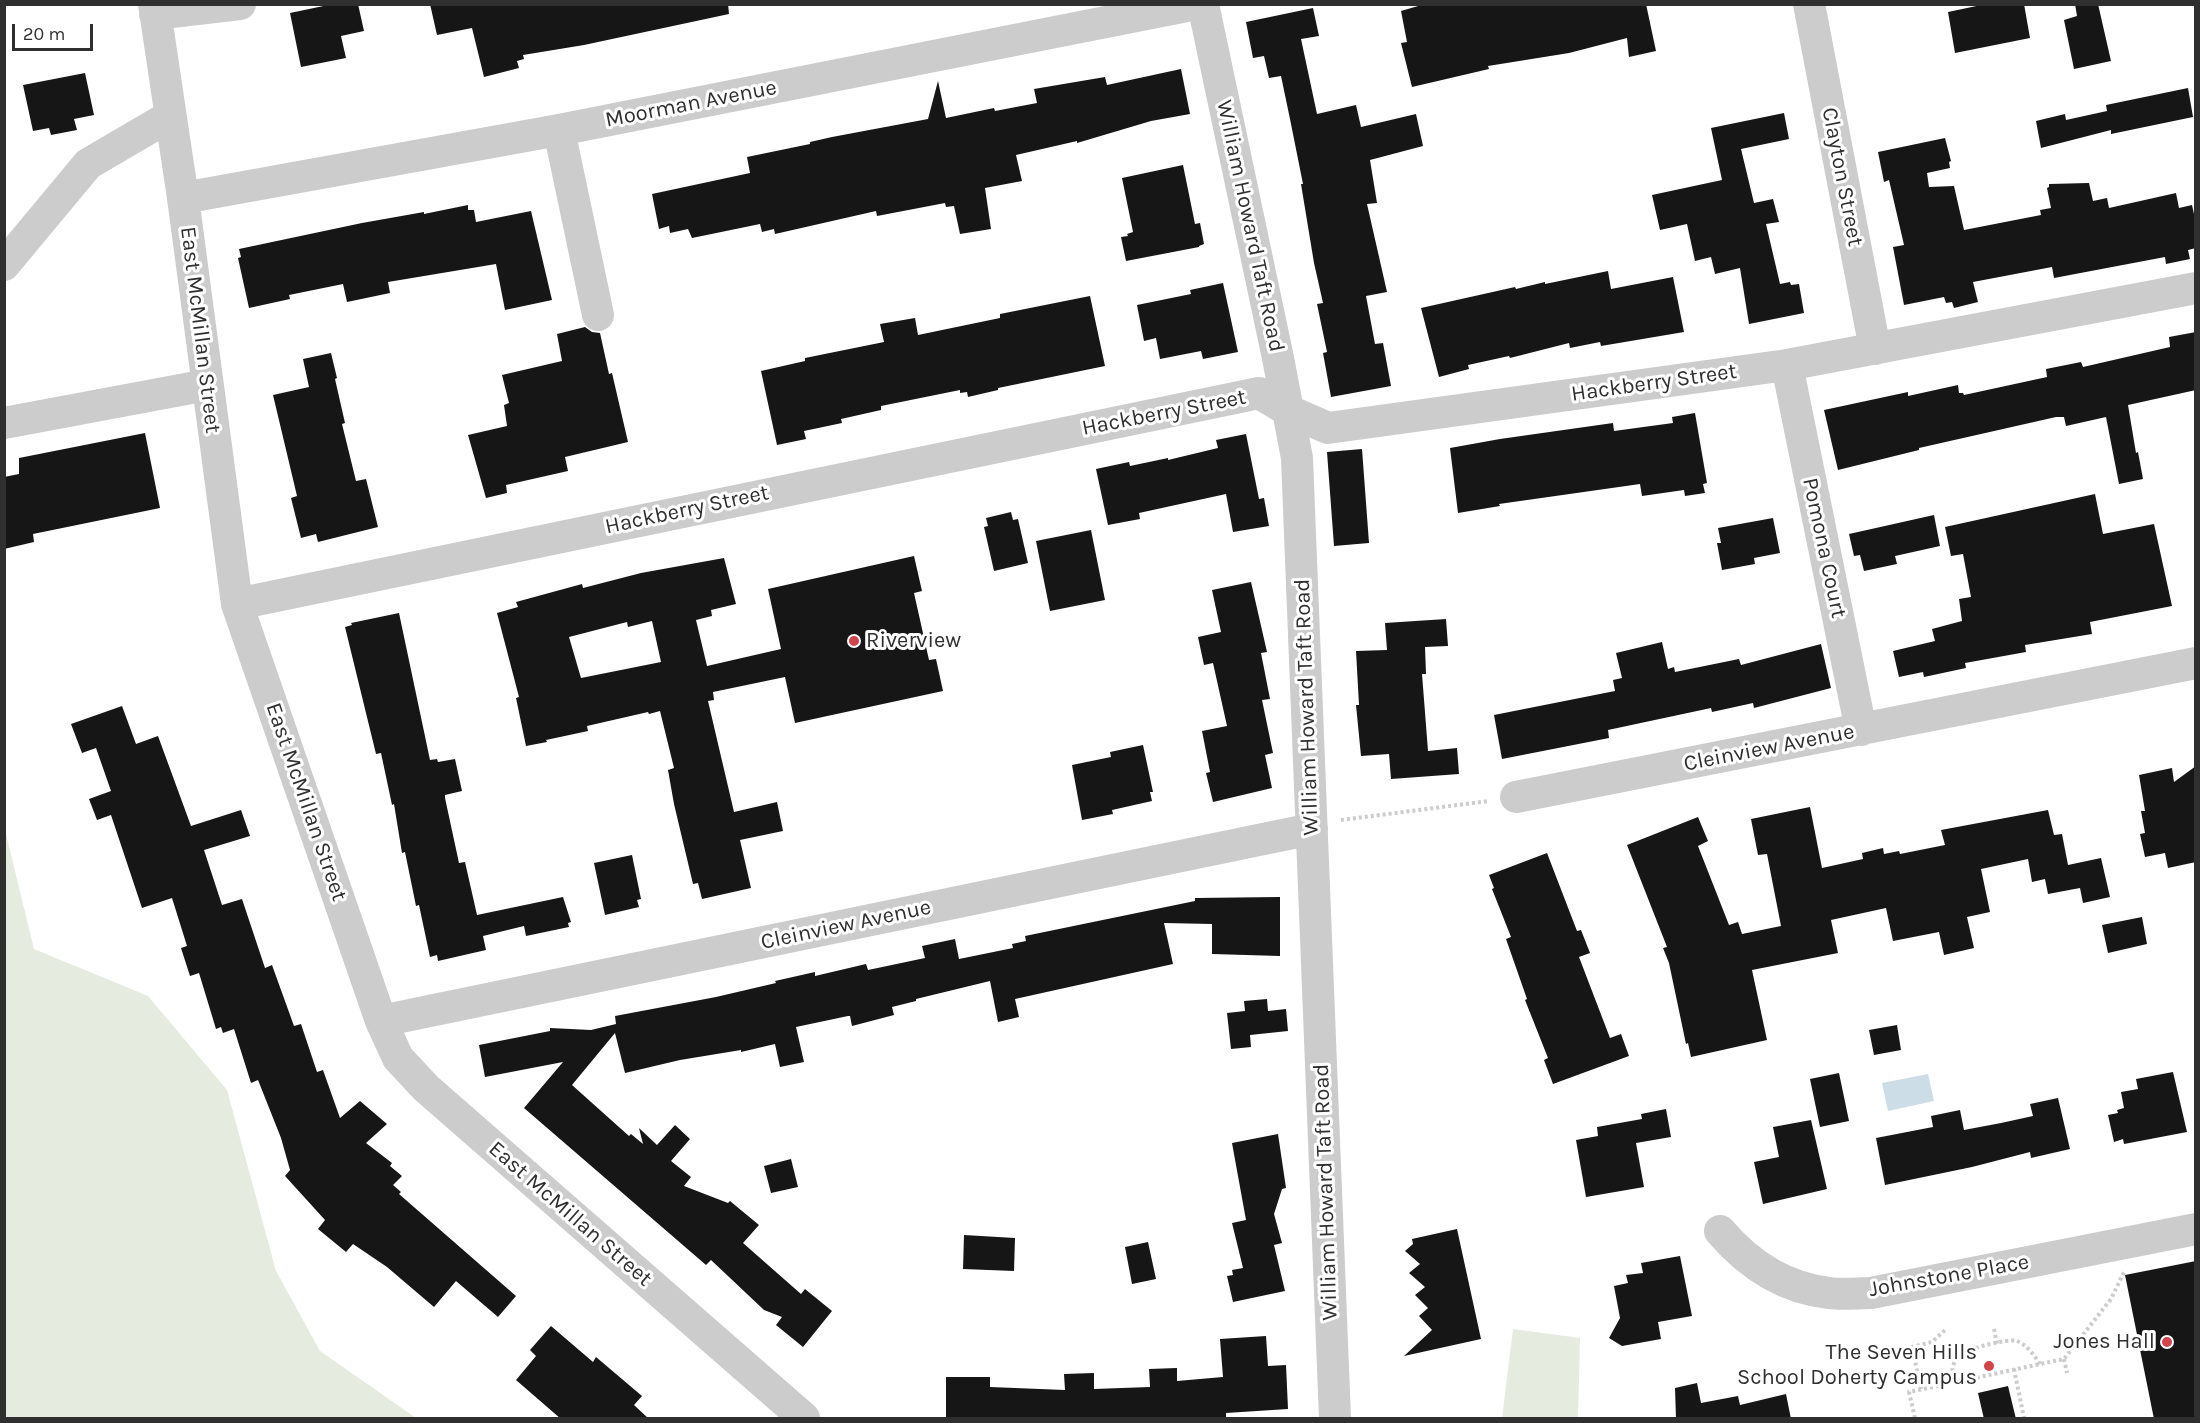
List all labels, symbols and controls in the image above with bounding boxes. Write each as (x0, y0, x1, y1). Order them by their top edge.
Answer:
scale bar (15, 12, 96, 50)
text: 20 m (23, 23, 65, 45)
street label: Moorman Avenue (603, 74, 779, 134)
street label: William Howard Taft Road (1210, 98, 1290, 354)
street label: Clayton Street (1816, 105, 1868, 249)
street label: East McMillan Street (174, 225, 226, 435)
street label: Hackberry Street (1570, 358, 1738, 408)
street label: Hackberry Street (1080, 384, 1248, 442)
street label: Pomona Court (1796, 476, 1852, 620)
street label: Hackberry Street (603, 480, 771, 540)
street label: William Howard Taft Road (1289, 578, 1325, 836)
place label: Riverview (866, 628, 961, 654)
marker: Riverview (847, 634, 861, 648)
street label: East McMillan Street (260, 699, 352, 905)
street label: Cleinview Avenue (1681, 719, 1857, 777)
street label: Cleinview Avenue (759, 894, 933, 956)
street label: William Howard Taft Road (1308, 1063, 1344, 1321)
street label: East McMillan Street (483, 1136, 657, 1292)
street label: Johnstone Place (1867, 1249, 2031, 1303)
place label: Jones Hall (2054, 1329, 2155, 1355)
marker: Jones Hall (2160, 1335, 2174, 1349)
place label: The Seven Hills School Doherty Campus (1737, 1340, 1977, 1392)
marker: The Seven Hills School Doherty Campus (1982, 1359, 1996, 1373)

